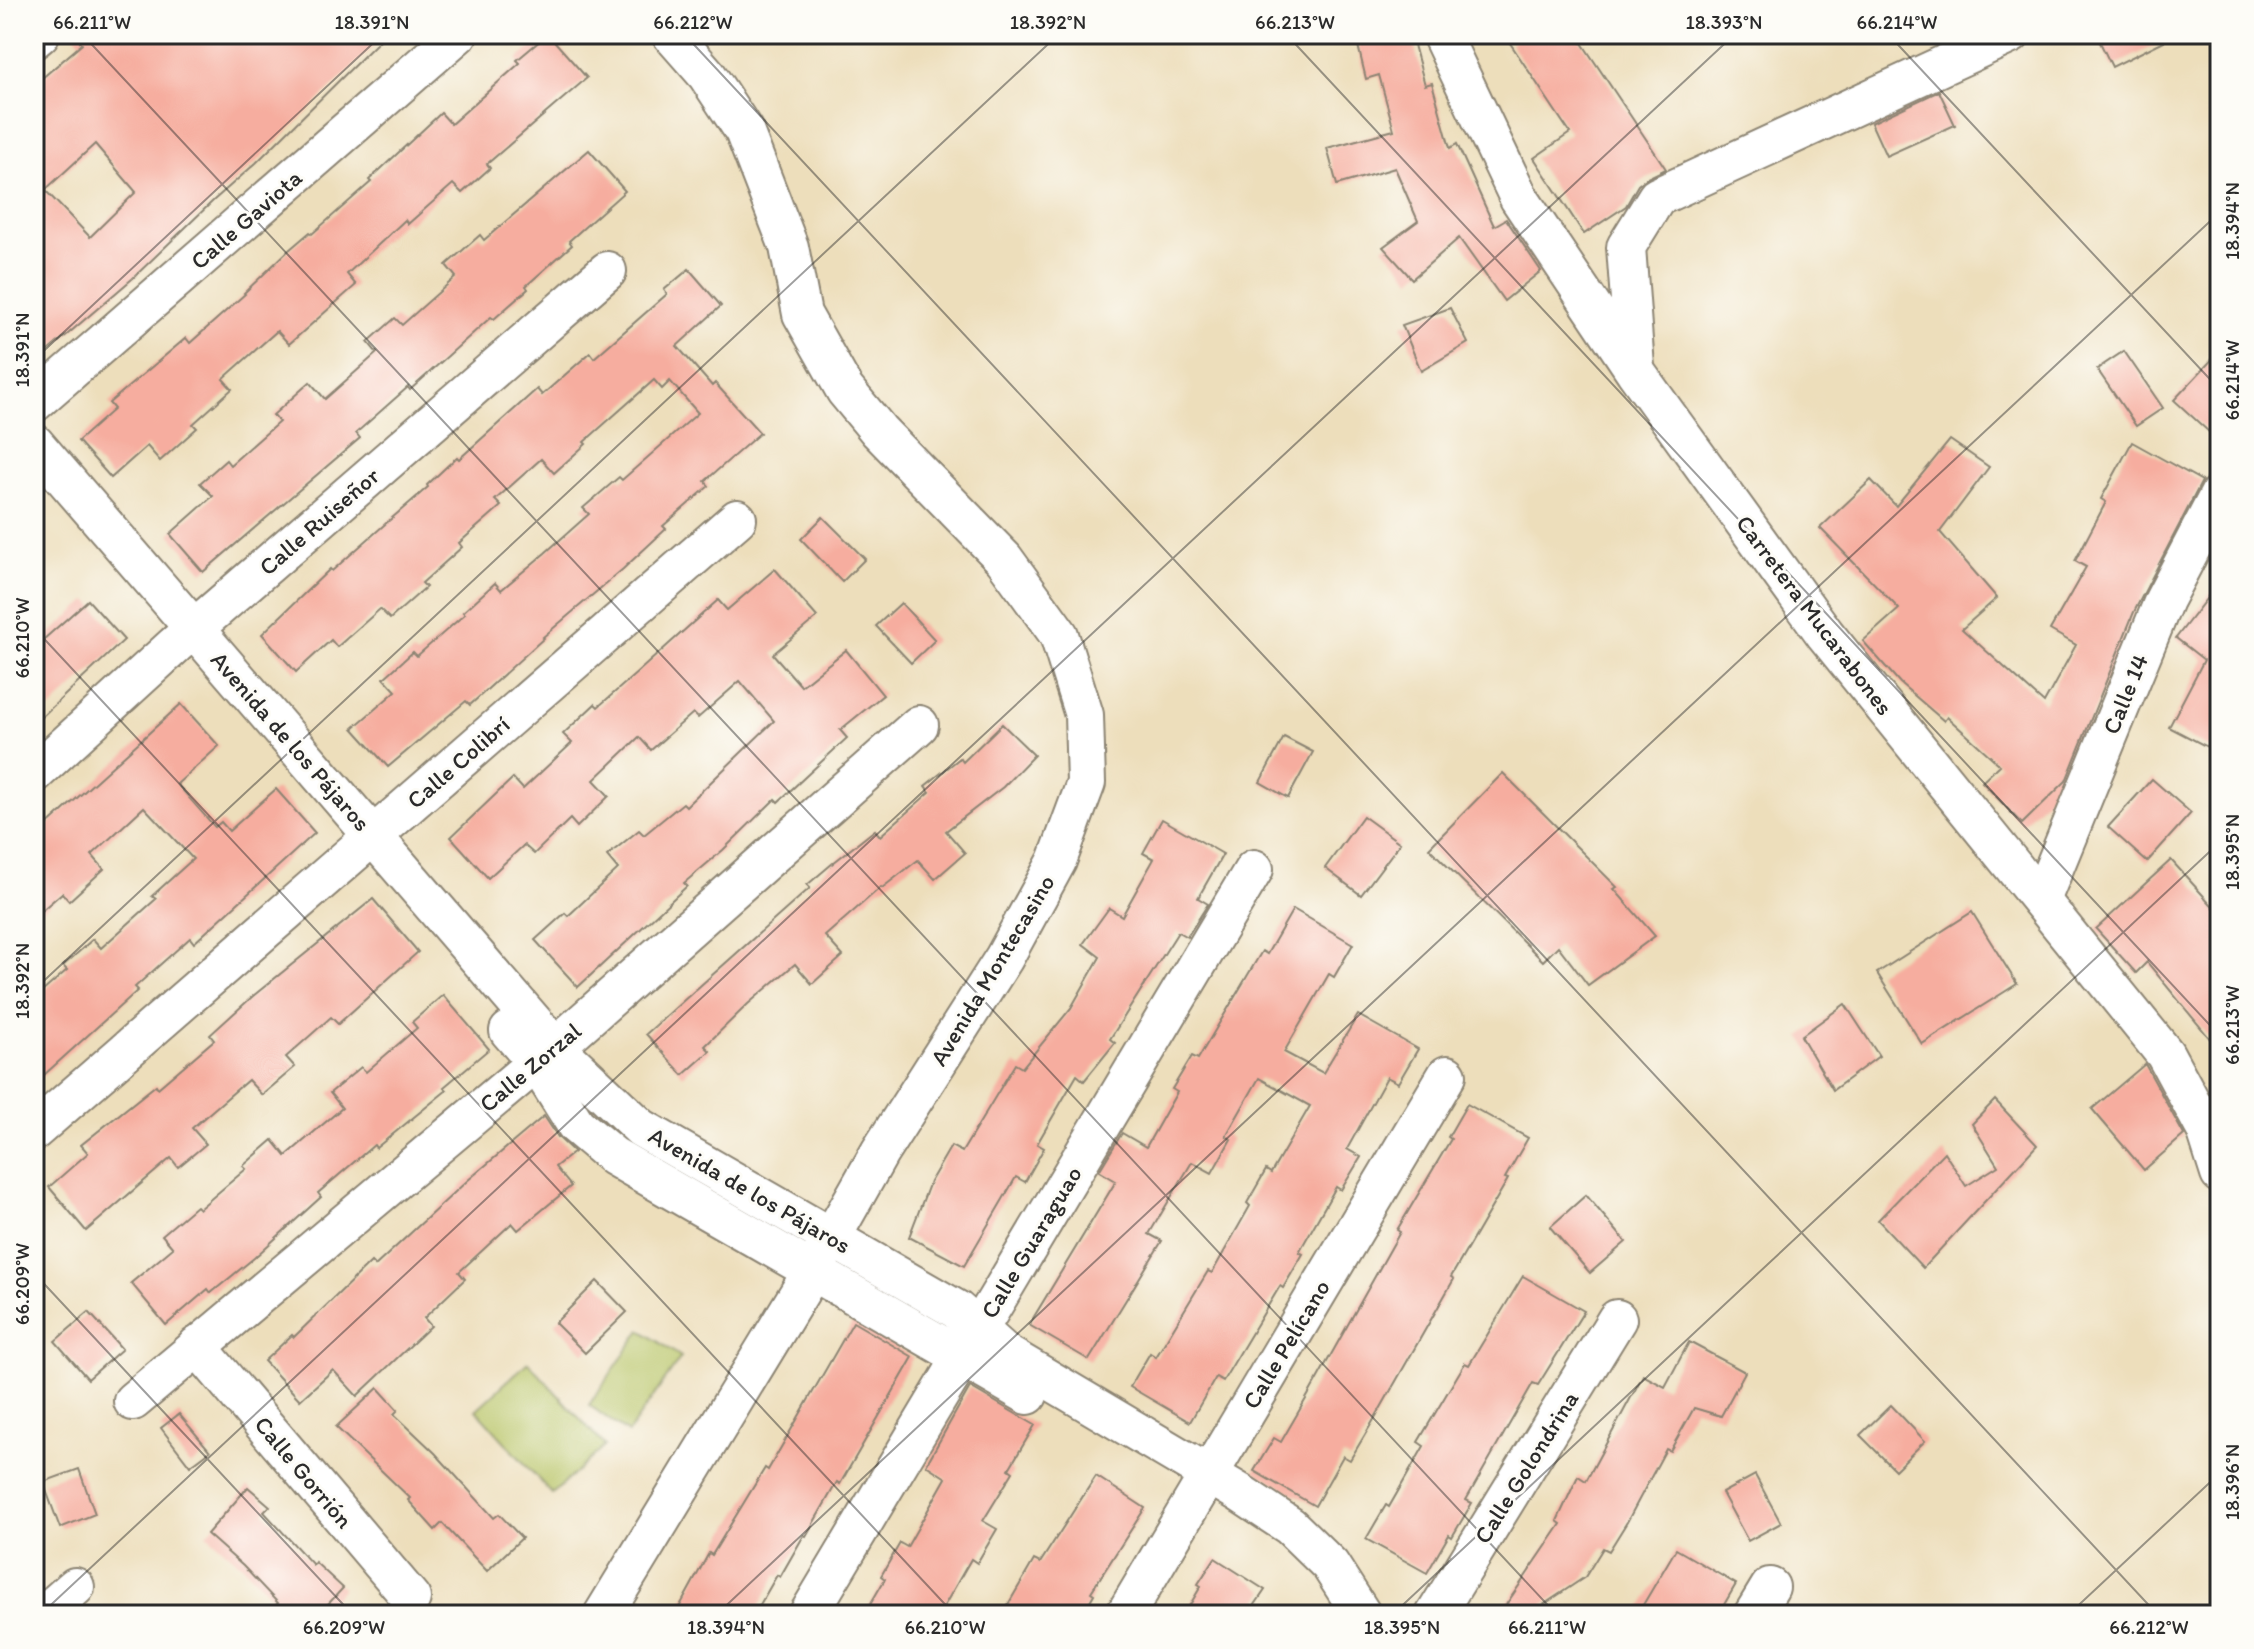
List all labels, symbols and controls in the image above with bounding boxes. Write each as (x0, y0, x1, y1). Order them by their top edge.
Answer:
text: 66.211°W (53, 10, 131, 34)
text: 18.391°N (334, 10, 410, 34)
text: 66.212°W (653, 10, 733, 34)
text: 18.392°N (1010, 10, 1086, 34)
text: 66.213°W (1255, 10, 1335, 34)
text: 18.393°N (1686, 10, 1762, 34)
text: 66.214°W (1857, 10, 1937, 34)
street label: Calle Gaviota (184, 162, 308, 275)
text: 18.394°N (2220, 182, 2244, 260)
text: 18.391°N (10, 312, 34, 388)
text: 66.214°W (2220, 340, 2244, 420)
street label: Calle Ruiseñor (253, 460, 386, 581)
street label: Carretera Mucarabones (1730, 509, 1900, 721)
text: 66.210°W (10, 597, 34, 679)
street label: Avenida de los Pájaros (205, 645, 377, 837)
street label: Calle 14 (2096, 650, 2154, 738)
street label: Calle Colibrí (401, 710, 515, 814)
text: 18.395°N (2220, 814, 2244, 890)
street label: Avenida Montecasino (923, 869, 1061, 1071)
text: 18.392°N (10, 943, 34, 1019)
text: 66.213°W (2220, 985, 2244, 1065)
street label: Calle Zorzal (473, 1016, 587, 1118)
street label: Avenida de los Pájaros (644, 1120, 856, 1260)
street label: Calle Guaraguao (974, 1161, 1088, 1323)
text: 66.209°W (10, 1243, 34, 1325)
street label: Calle Pelícano (1236, 1274, 1336, 1414)
street label: Calle Golondrina (1468, 1385, 1585, 1549)
street label: Calle Gorrión (249, 1410, 359, 1534)
text: 18.396°N (2220, 1444, 2244, 1520)
text: 66.209°W (303, 1615, 385, 1639)
text: 18.394°N (687, 1615, 765, 1639)
text: 66.210°W (904, 1615, 986, 1639)
text: 18.395°N (1364, 1615, 1440, 1639)
text: 66.211°W (1508, 1615, 1586, 1639)
text: 66.212°W (2109, 1615, 2189, 1639)

